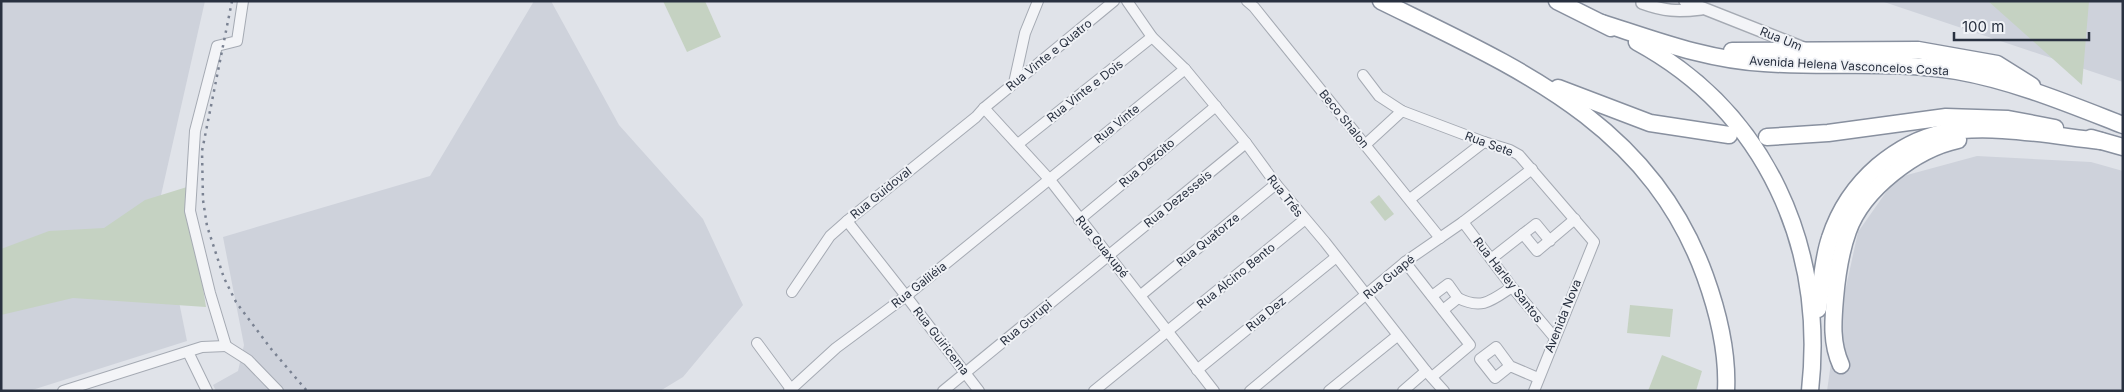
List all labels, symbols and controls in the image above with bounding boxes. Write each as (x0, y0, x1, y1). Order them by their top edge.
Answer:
scale bar (1954, 10, 2089, 42)
street label: Rua Vinte e Quatro (1003, 15, 1095, 94)
text: 100 m (1962, 17, 2004, 36)
street label: Rua Um (1758, 23, 1805, 54)
street label: Avenida Helena Vasconcelos Costa (1749, 53, 1949, 78)
street label: Rua Vinte e Dois (1044, 57, 1126, 125)
street label: Beco Shalon (1316, 86, 1373, 151)
street label: Rua Vinte (1091, 101, 1143, 147)
street label: Rua Sete (1463, 128, 1515, 159)
street label: Rua Dezoito (1116, 135, 1178, 190)
street label: Rua Guidoval (847, 163, 914, 222)
street label: Rua Dezesseis (1141, 167, 1215, 230)
street label: Rua Três (1264, 172, 1307, 220)
street label: Rua Quatorze (1173, 210, 1242, 270)
street label: Rua Guaxupé (1073, 213, 1132, 281)
street label: Rua Harley Santos (1470, 234, 1546, 325)
street label: Rua Alcino Bento (1193, 239, 1278, 312)
street label: Rua Guapé (1360, 251, 1418, 302)
street label: Rua Galiléia (888, 258, 949, 311)
street label: Avenida Nova (1541, 277, 1584, 355)
street label: Rua Dez (1243, 293, 1289, 334)
street label: Rua Gurupi (997, 297, 1055, 349)
street label: Rua Guiricema (910, 304, 973, 378)

